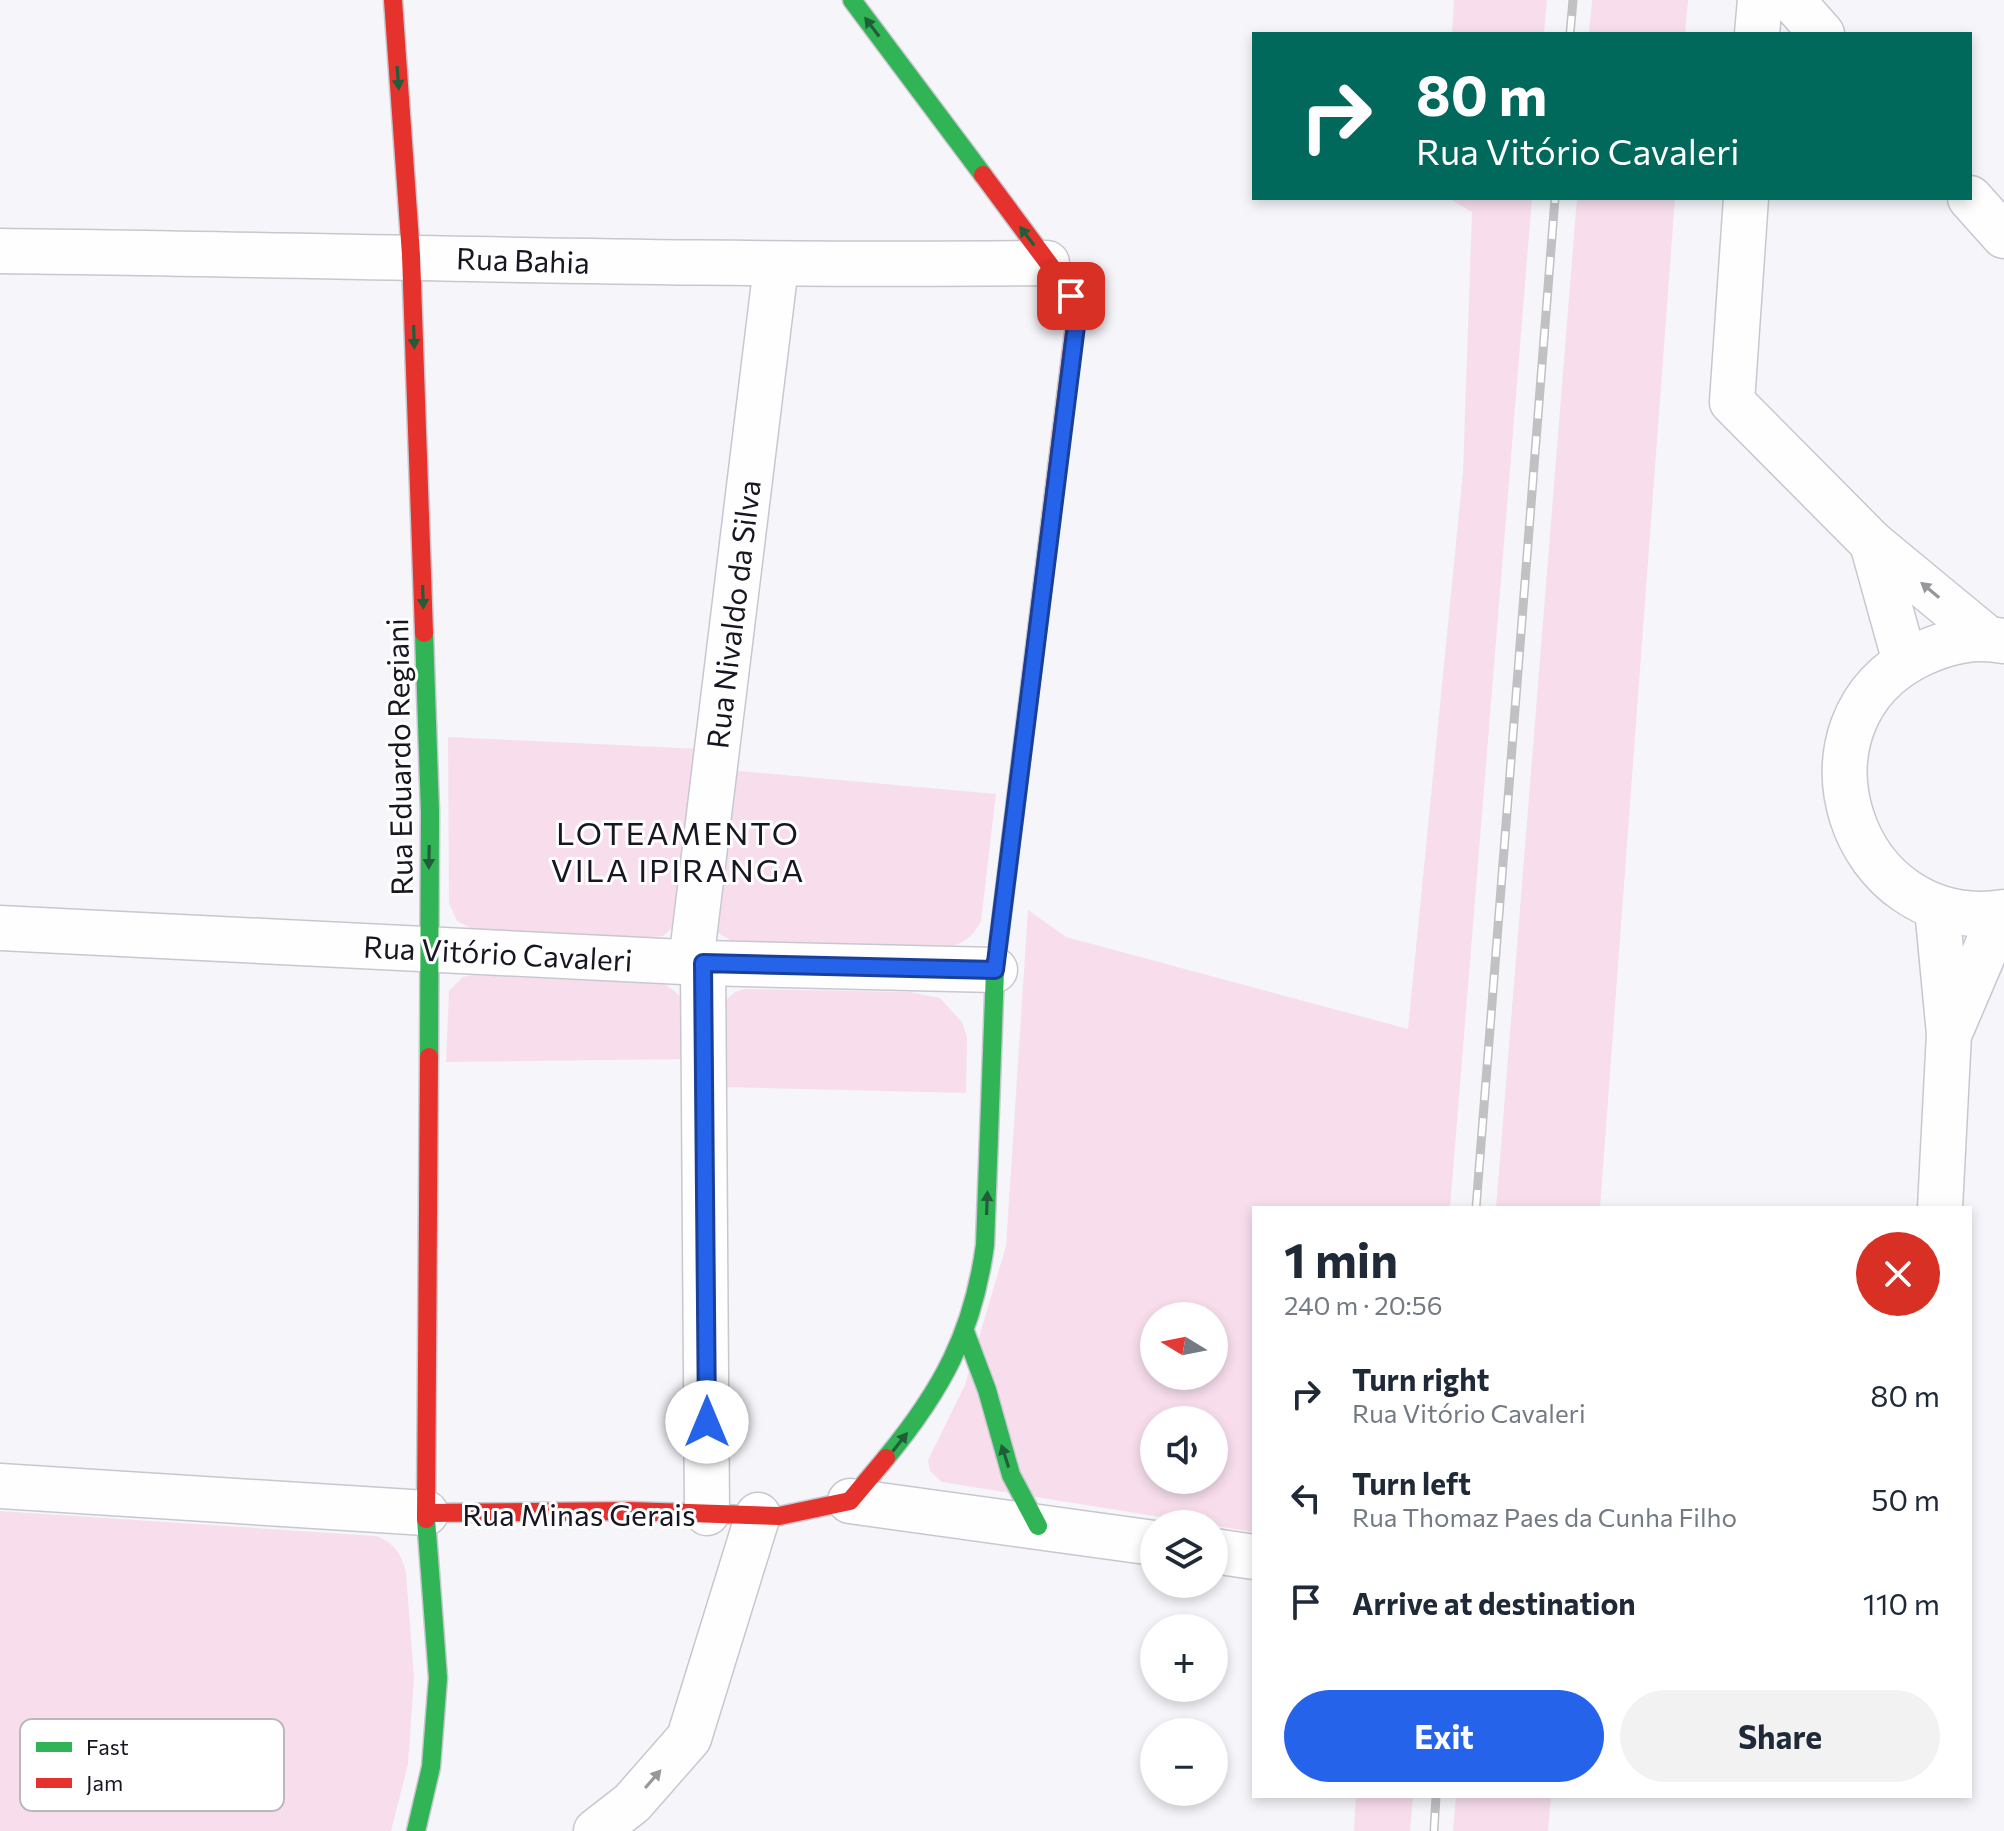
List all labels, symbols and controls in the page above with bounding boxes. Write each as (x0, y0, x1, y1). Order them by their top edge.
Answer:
one-way arrow (864, 16, 880, 38)
text: 80 m (1416, 59, 1547, 128)
icon: right (1284, 64, 1388, 168)
one-way arrow (392, 66, 405, 91)
text: Rua Vitório Cavaleri (1416, 128, 1740, 172)
one-way arrow (1019, 226, 1035, 246)
street label: Rua Bahia (456, 238, 590, 280)
pin (1037, 262, 1105, 330)
icon: arrive (1049, 274, 1093, 318)
one-way arrow (407, 325, 420, 350)
street label: Rua Nivaldo da Silva (697, 478, 767, 750)
one-way arrow (1920, 582, 1940, 599)
one-way arrow (416, 585, 429, 610)
street label: Rua Eduardo Regiani (377, 618, 419, 896)
district label: LOTEAMENTO VILA IPIRANGA (551, 812, 805, 889)
one-way arrow (423, 845, 435, 870)
street label: Rua Vitório Cavaleri (362, 926, 634, 978)
one-way arrow (980, 1190, 993, 1215)
text: 1 min (1284, 1229, 1398, 1288)
button: close (1856, 1232, 1940, 1316)
text: 240 m · 20:56 (1284, 1289, 1442, 1320)
north arrow (1140, 1302, 1228, 1390)
map controls (1140, 1302, 1228, 1806)
text: Turn right (1352, 1360, 1489, 1397)
icon: right (1284, 1372, 1328, 1416)
text: 80 m (1870, 1376, 1940, 1413)
position arrow (665, 1380, 749, 1464)
text: Rua Vitório Cavaleri (1352, 1397, 1586, 1428)
button: sound (1140, 1406, 1228, 1494)
one-way arrow (892, 1432, 908, 1452)
one-way arrow (998, 1443, 1011, 1467)
text: Turn left (1352, 1464, 1471, 1501)
icon: left (1284, 1476, 1328, 1520)
text: 50 m (1871, 1480, 1940, 1517)
street label: Rua Minas Gerais (462, 1495, 696, 1532)
text: Rua Thomaz Paes da Cunha Filho (1352, 1501, 1737, 1532)
button: layers (1140, 1510, 1228, 1598)
icon: arrive (1284, 1580, 1328, 1624)
text: Arrive at destination (1352, 1584, 1636, 1621)
text: 110 m (1863, 1584, 1940, 1621)
button: + (1140, 1614, 1228, 1702)
button: Exit (1284, 1690, 1604, 1782)
button: Share (1620, 1690, 1940, 1782)
button: − (1140, 1718, 1228, 1806)
legend (20, 1719, 284, 1811)
text: Fast (86, 1733, 129, 1760)
text: Jam (86, 1769, 123, 1796)
one-way arrow (644, 1769, 662, 1788)

